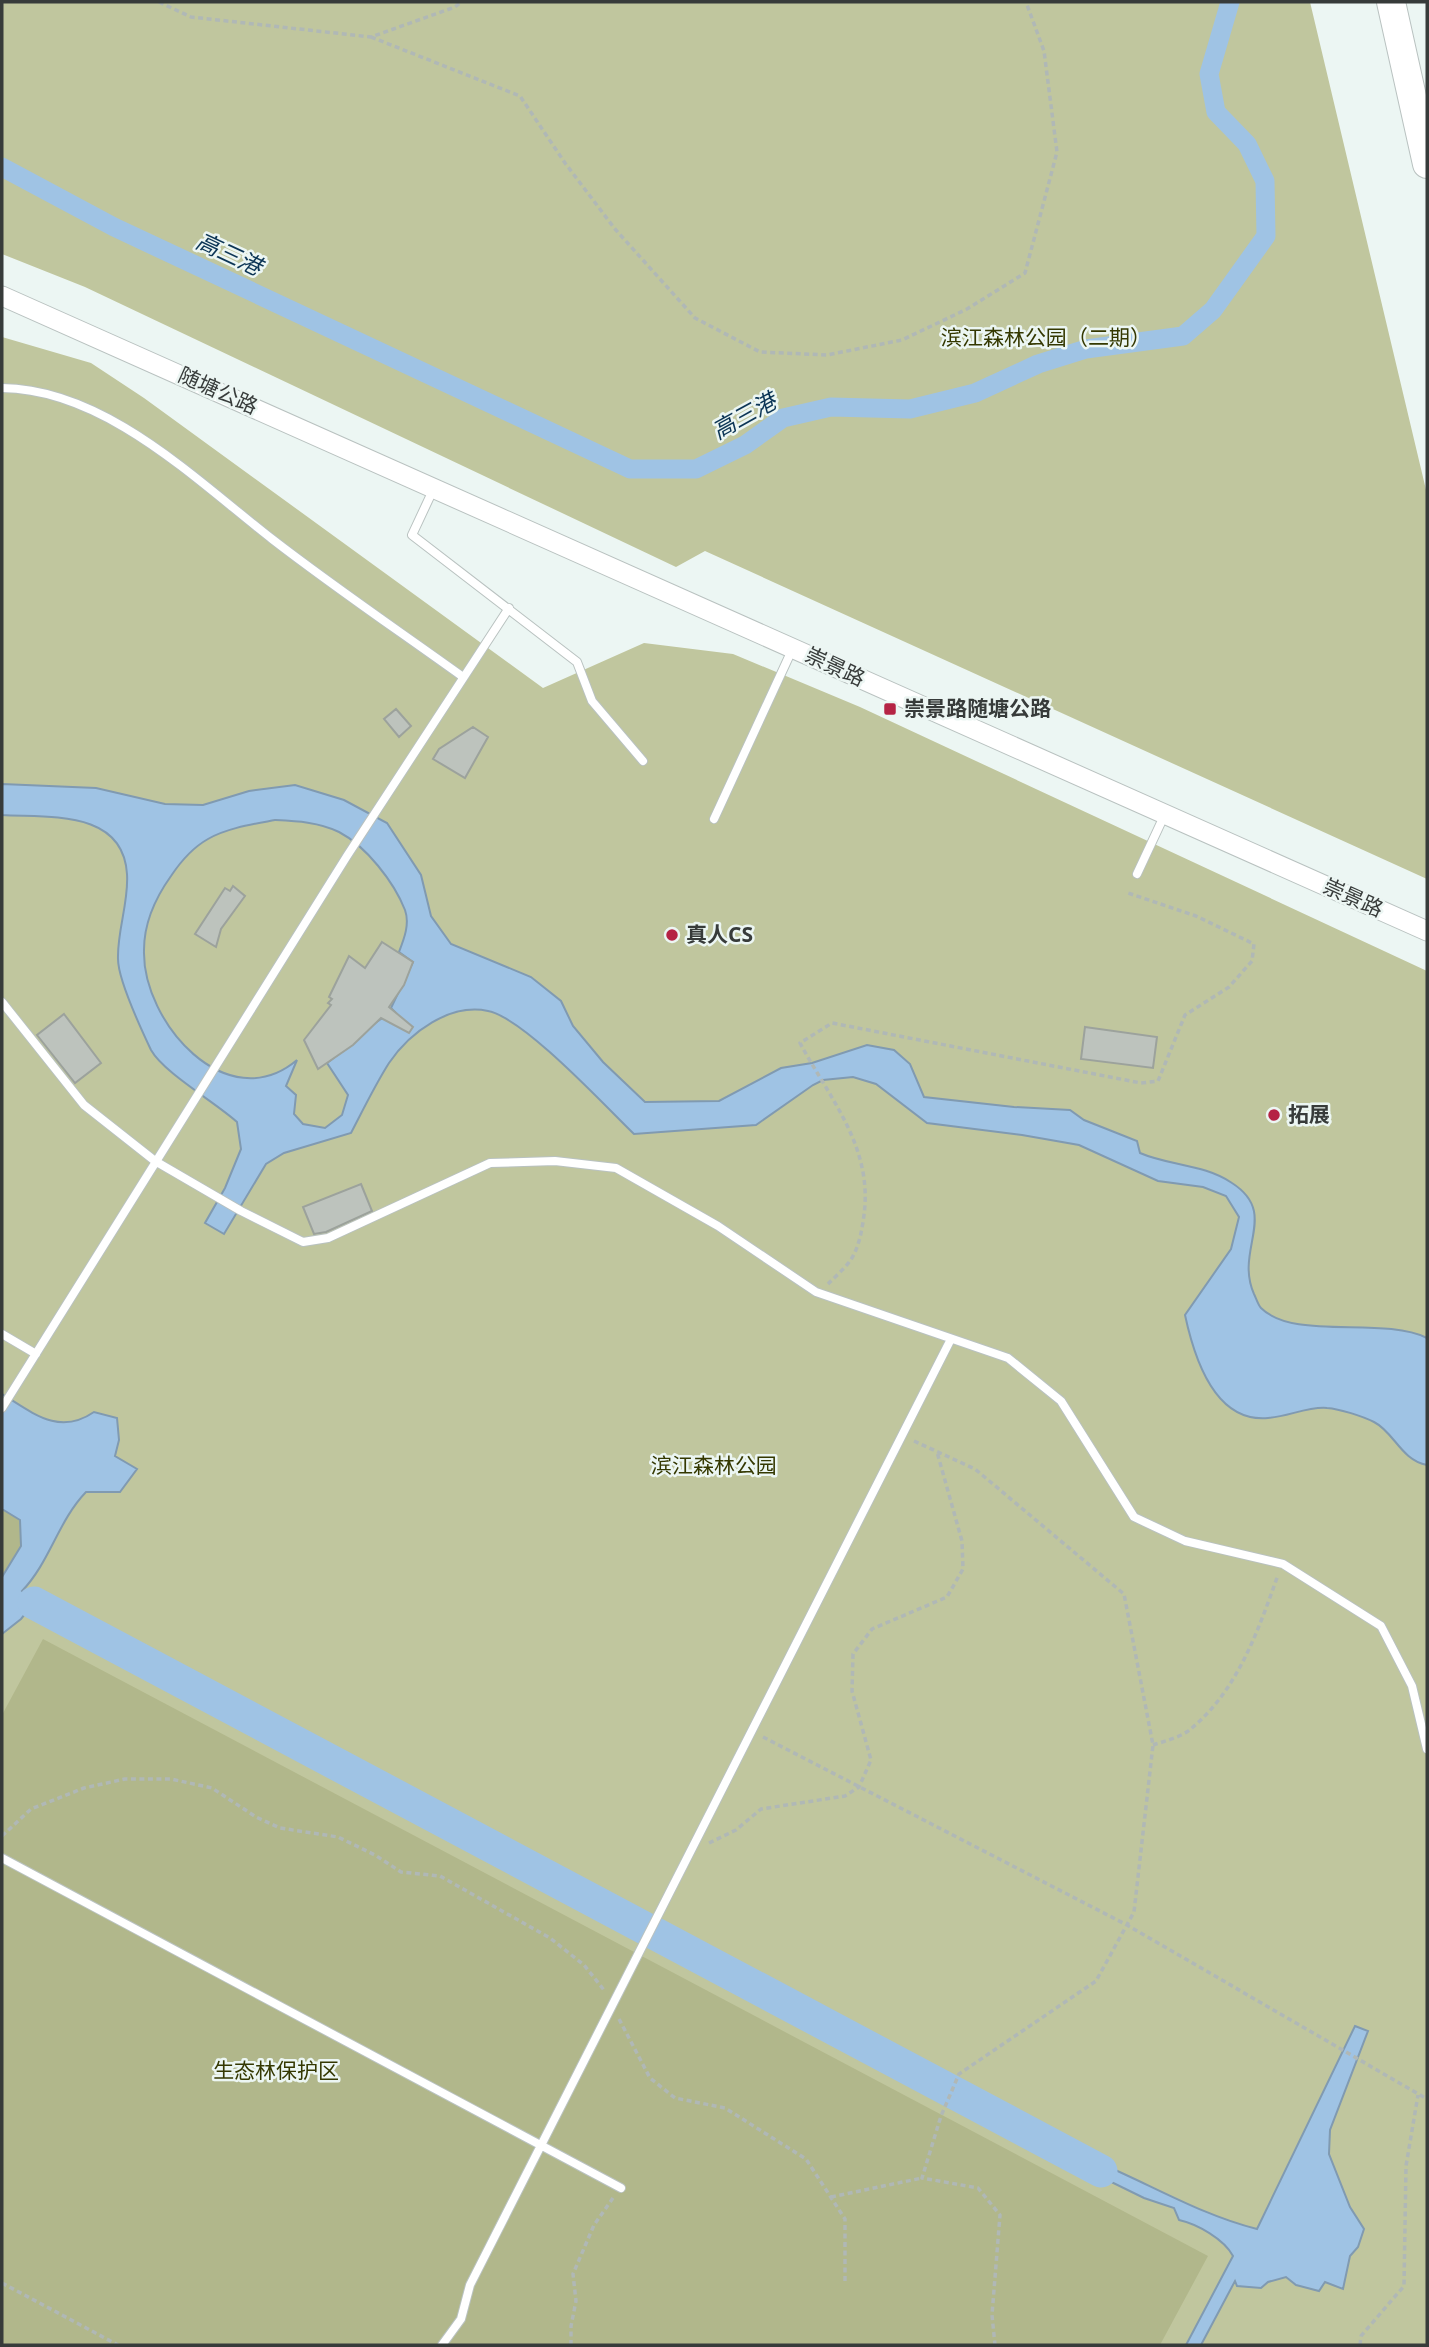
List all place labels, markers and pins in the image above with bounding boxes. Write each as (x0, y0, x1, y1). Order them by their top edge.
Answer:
place label: 崇景路随塘公路 (904, 694, 1051, 722)
marker: 崇景路随塘公路 (882, 701, 898, 717)
place label: 真人CS (686, 920, 753, 948)
marker: 真人CS (664, 927, 680, 943)
place label: 拓展 (1288, 1100, 1330, 1128)
marker: 拓展 (1266, 1107, 1282, 1123)

